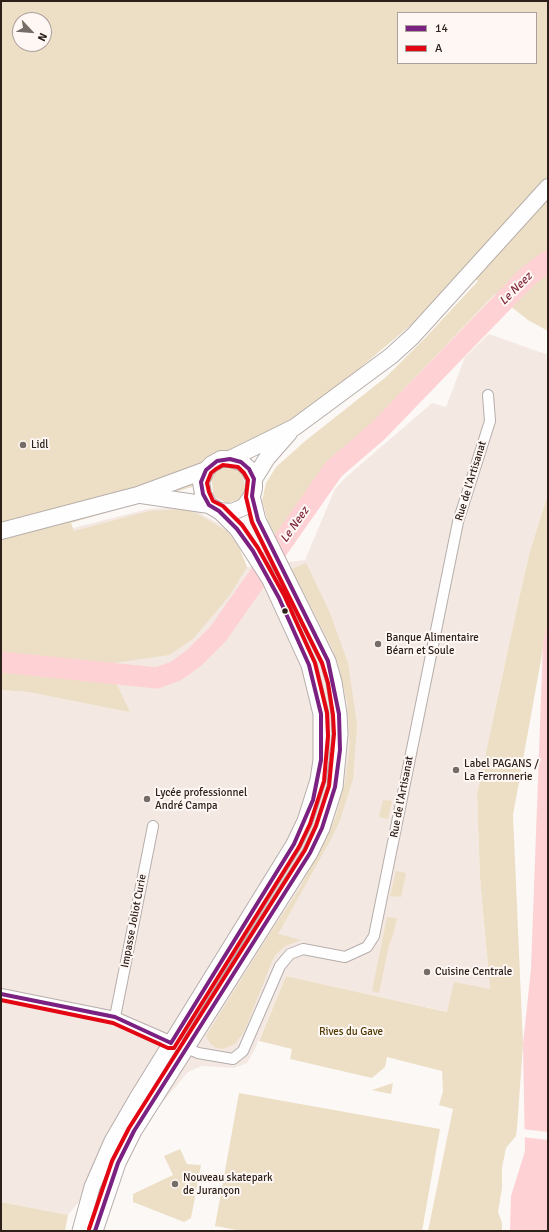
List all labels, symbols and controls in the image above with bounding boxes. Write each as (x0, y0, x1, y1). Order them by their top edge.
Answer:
north arrow (12, 12, 52, 52)
legend (397, 12, 537, 64)
text: 14 (435, 21, 448, 36)
text: N (35, 31, 50, 43)
text: A (435, 41, 442, 56)
water label: Le Neez (497, 270, 535, 308)
place label: Lidl (31, 438, 49, 452)
street label: Rue de l'Artisanat (453, 439, 489, 523)
marker: Lidl (18, 440, 28, 450)
water label: Le Neez (278, 504, 312, 546)
unlabelled marker (280, 606, 290, 616)
place label: Banque Alimentaire Béarn et Soule (386, 631, 479, 657)
marker: Banque Alimentaire Béarn et Soule (373, 639, 383, 649)
street label: Rue de l'Artisanat (388, 755, 416, 839)
place label: Label PAGANS / La Ferronnerie (464, 757, 539, 783)
marker: Label PAGANS / La Ferronnerie (451, 765, 461, 775)
place label: Lycée professionnel André Campa (155, 786, 247, 812)
marker: Lycée professionnel André Campa (142, 794, 152, 804)
street label: Impasse Joliot Curie (118, 873, 150, 969)
place label: Cuisine Centrale (435, 965, 512, 979)
marker: Cuisine Centrale (422, 967, 432, 977)
park label: Rives du Gave (319, 1025, 383, 1039)
place label: Nouveau skatepark de Jurançon (183, 1171, 273, 1197)
marker: Nouveau skatepark de Jurançon (170, 1179, 180, 1189)

